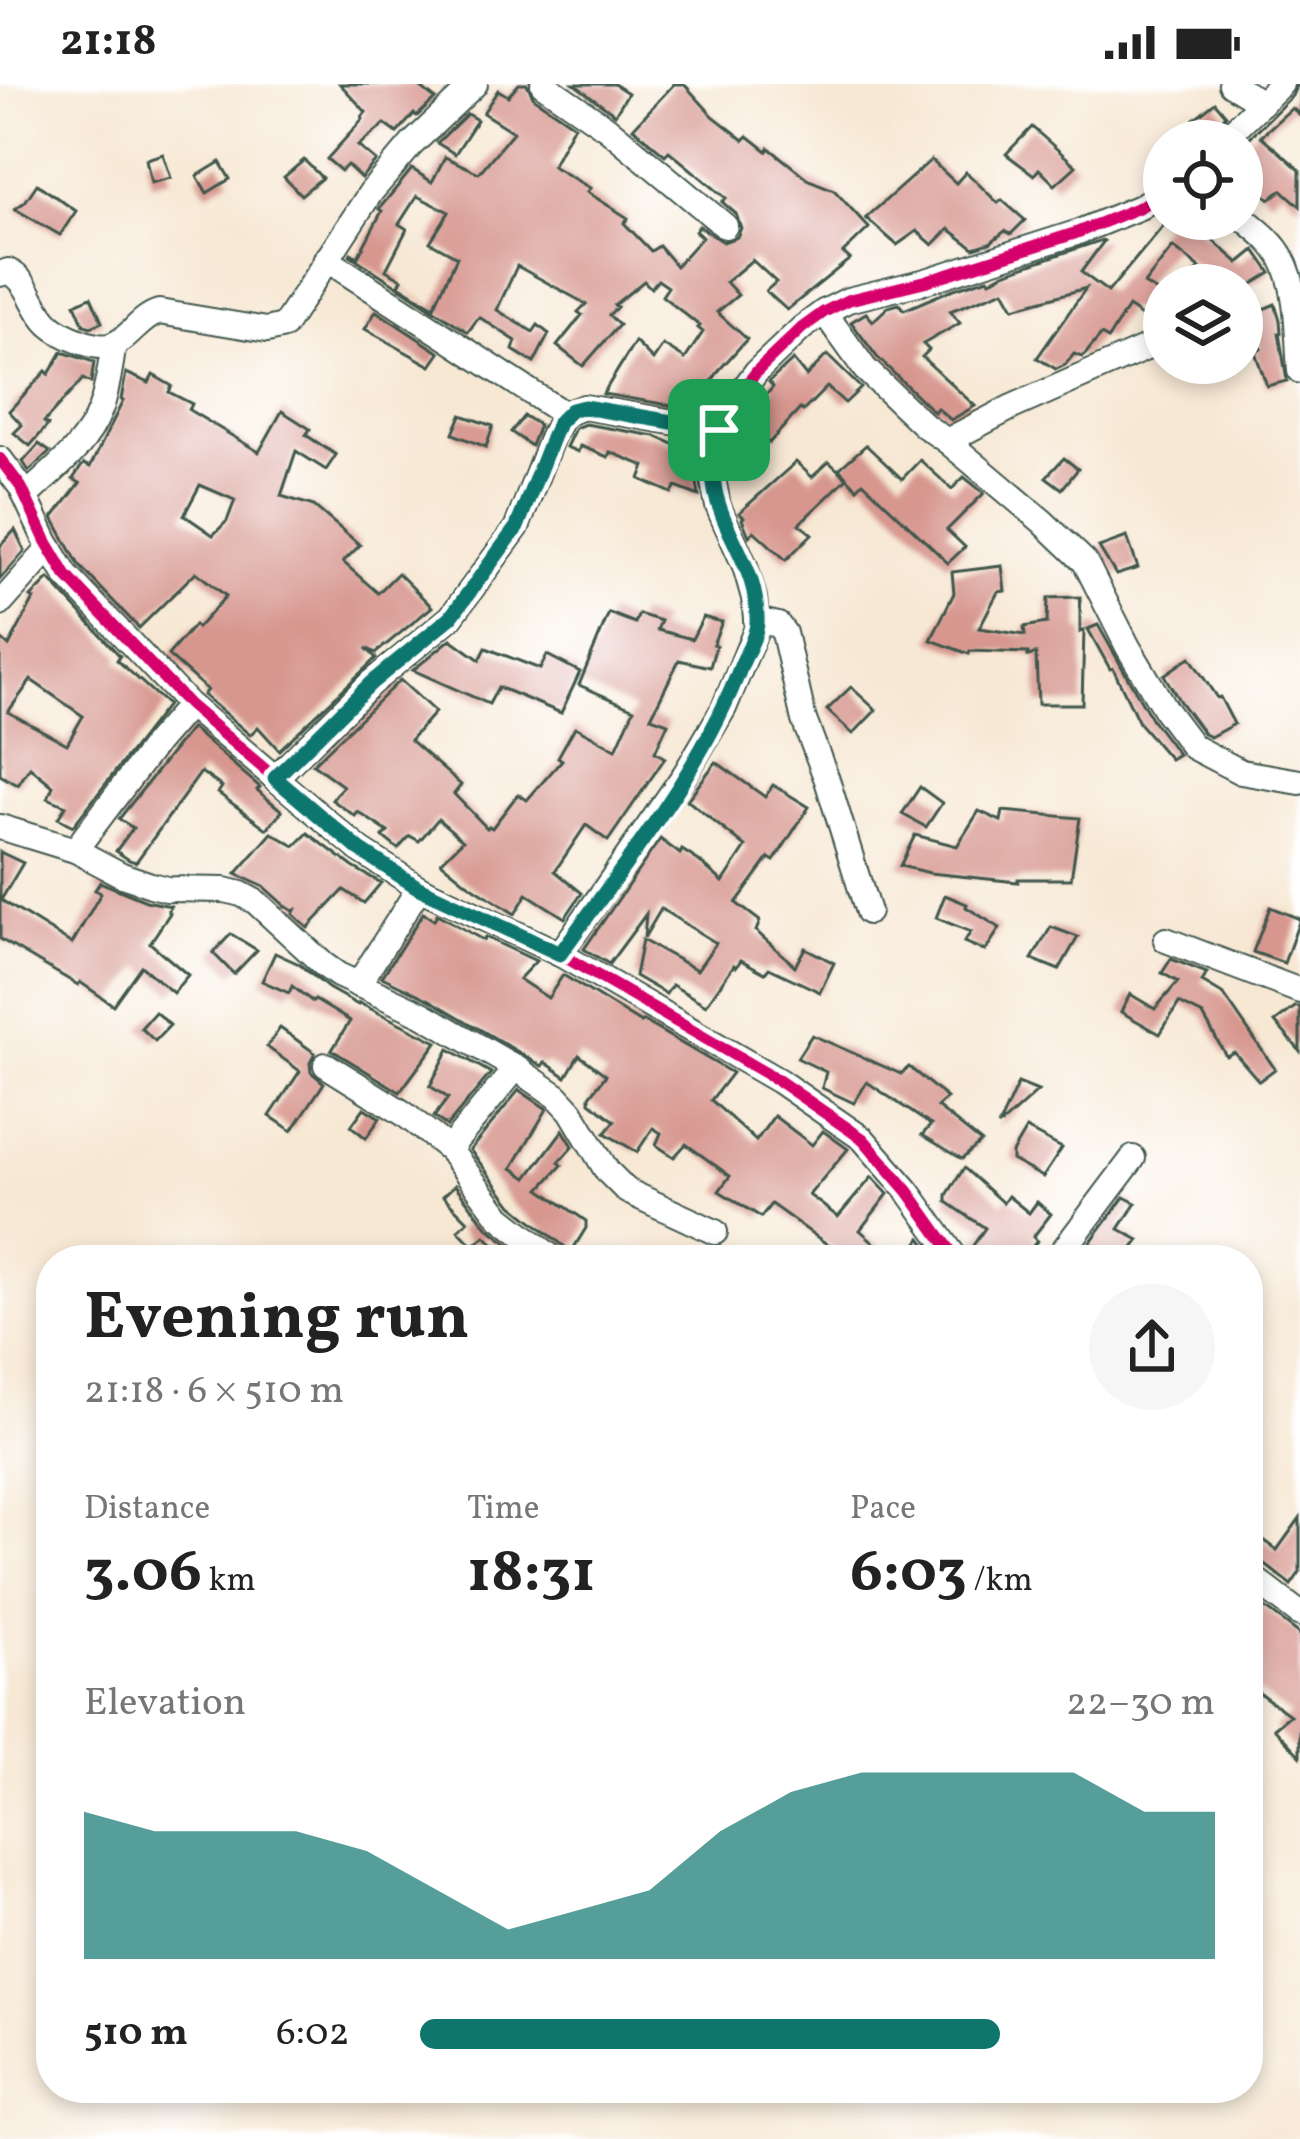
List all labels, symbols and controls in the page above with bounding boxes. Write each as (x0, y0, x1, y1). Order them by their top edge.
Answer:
text: 21:18 (60, 11, 157, 74)
map controls (1143, 120, 1263, 384)
button: locate (1143, 120, 1263, 240)
button: layers (1143, 264, 1263, 384)
pin (668, 379, 770, 481)
icon: arrive (686, 397, 752, 463)
text: Evening run (84, 1274, 470, 1366)
button: share (1089, 1284, 1215, 1410)
text: 21:18 · 6 × 510 m (84, 1365, 344, 1419)
text: Distance (84, 1487, 210, 1533)
text: Time (467, 1487, 539, 1533)
text: Pace (850, 1487, 916, 1533)
text: 3.06 (84, 1533, 202, 1616)
text: 18:31 (467, 1533, 596, 1616)
text: 6:03 (850, 1533, 967, 1616)
text: km (202, 1559, 256, 1605)
text: /km (967, 1559, 1033, 1605)
text: Elevation (84, 1677, 246, 1731)
text: 22–30 m (1066, 1677, 1215, 1731)
text: 510 m (84, 2007, 188, 2061)
text: 6:02 (276, 2007, 349, 2061)

